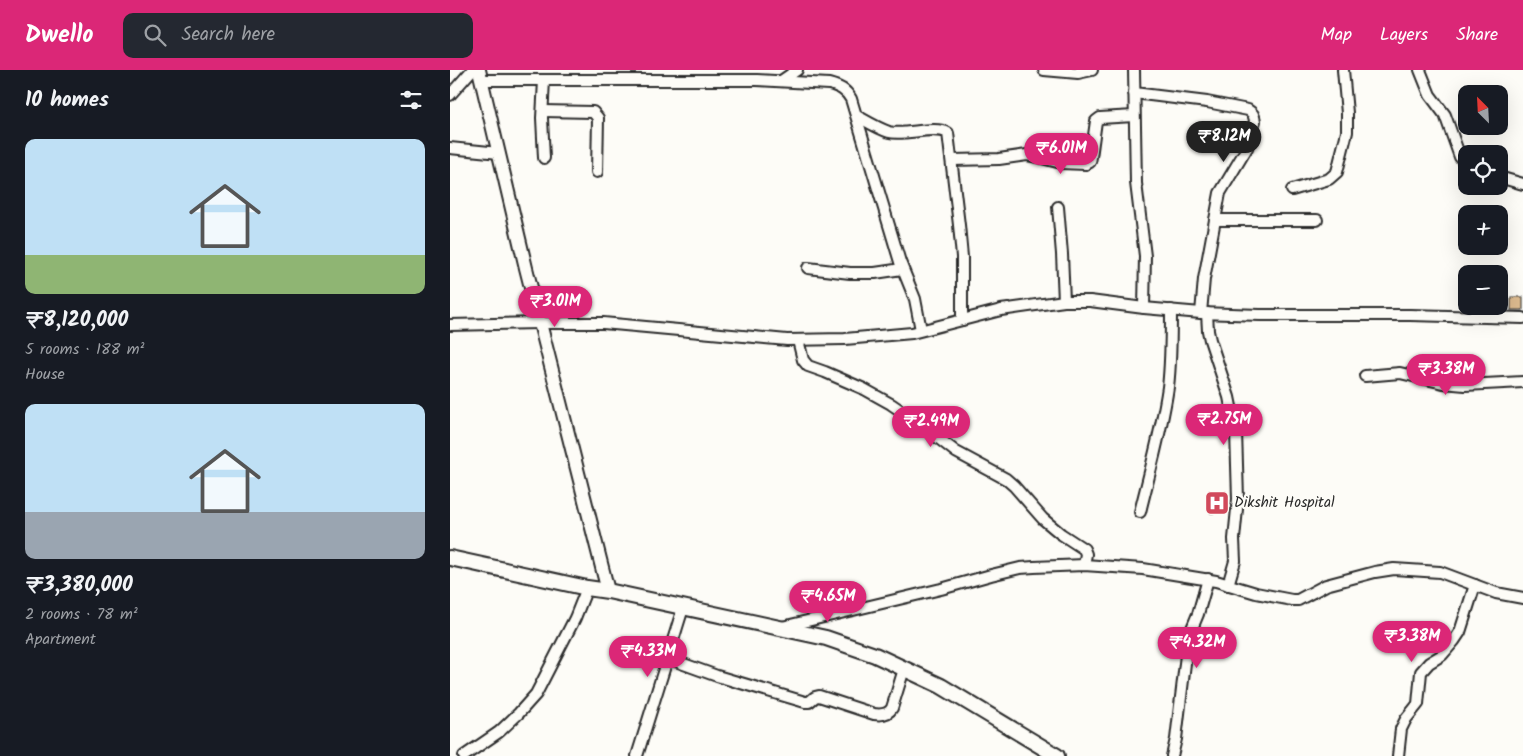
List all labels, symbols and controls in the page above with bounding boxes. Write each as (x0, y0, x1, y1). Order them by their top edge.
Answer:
search box (123, 13, 473, 58)
text: Dwello (25, 16, 93, 55)
text: Search here (181, 20, 275, 50)
icon: search (141, 21, 169, 49)
text: Map (1321, 21, 1352, 50)
text: Layers (1380, 21, 1428, 50)
text: Share (1456, 21, 1498, 50)
text: 10 homes (25, 84, 109, 117)
north arrow (1458, 85, 1508, 135)
map controls (1458, 85, 1508, 315)
icon: filters (397, 86, 425, 114)
pin: ₹8.12M (1183, 121, 1265, 163)
text: ₹8.12M (1197, 124, 1251, 149)
pin: ₹6.01M (1020, 132, 1102, 175)
text: ₹6.01M (1035, 136, 1087, 161)
button: locate (1458, 145, 1508, 195)
icon: home (180, 171, 270, 261)
button: + (1458, 205, 1508, 255)
button: − (1458, 265, 1508, 315)
pin: ₹3.01M (514, 286, 596, 328)
text: ₹3.01M (529, 289, 581, 314)
text: ₹8,120,000 (25, 304, 128, 337)
text: 5 rooms · 188 m² (25, 337, 144, 362)
pin: ₹3.38M (1405, 354, 1487, 396)
text: ₹3.38M (1418, 357, 1474, 382)
text: House (25, 362, 65, 387)
pin: ₹2.75M (1183, 404, 1265, 446)
pin: ₹2.49M (890, 406, 972, 448)
text: ₹2.75M (1197, 407, 1251, 432)
text: ₹2.49M (903, 409, 959, 434)
icon: home (180, 436, 270, 526)
hospital icon: Dikshit Hospital (1204, 490, 1230, 516)
place label: Dikshit Hospital (1234, 491, 1335, 515)
text: ₹3,380,000 (25, 569, 133, 602)
pin: ₹4.65M (787, 580, 869, 623)
text: ₹4.65M (800, 584, 856, 609)
text: 2 rooms · 78 m² (25, 602, 138, 627)
pin: ₹3.38M (1371, 620, 1453, 663)
text: ₹3.38M (1384, 624, 1440, 649)
pin: ₹4.32M (1156, 626, 1238, 669)
text: Apartment (25, 627, 96, 652)
text: ₹4.32M (1169, 630, 1225, 655)
pin: ₹4.33M (607, 636, 689, 678)
text: ₹4.33M (620, 639, 676, 664)

